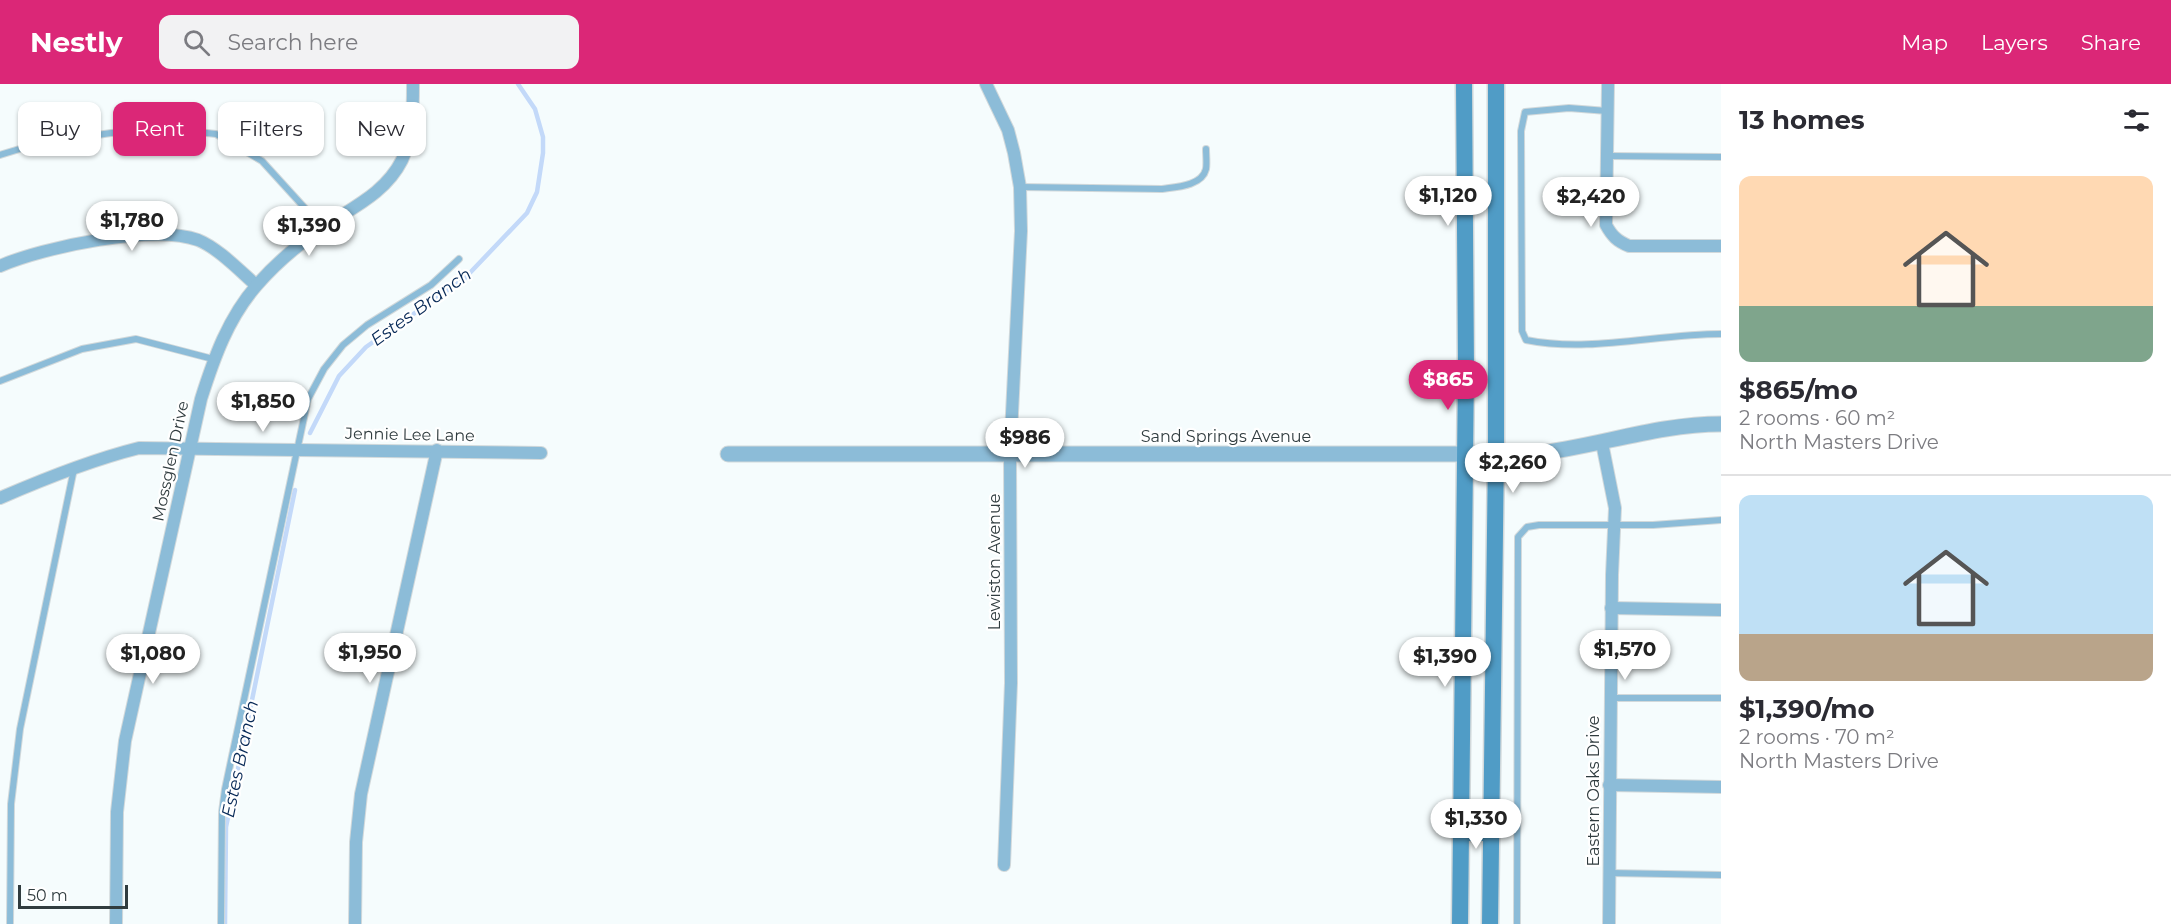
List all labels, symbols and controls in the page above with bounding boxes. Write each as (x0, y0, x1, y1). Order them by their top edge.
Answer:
search box (159, 15, 579, 69)
text: Nestly (30, 25, 123, 59)
icon: search (180, 26, 213, 59)
text: Search here (228, 29, 358, 56)
text: Map (1901, 30, 1948, 55)
text: Layers (1981, 30, 2048, 55)
text: Share (2081, 30, 2141, 55)
chip: Buy (18, 102, 101, 156)
chip: Rent (113, 102, 206, 156)
chip: Filters (218, 102, 324, 156)
chip: New (336, 102, 426, 156)
text: 13 homes (1739, 104, 1865, 136)
icon: filters (2120, 104, 2153, 137)
pin: $1,120 (1399, 176, 1497, 227)
pin: $2,420 (1542, 177, 1640, 228)
text: $1,120 (1419, 183, 1477, 207)
text: $2,420 (1556, 184, 1626, 208)
pin: $1,780 (83, 201, 181, 252)
pin: $1,390 (260, 206, 358, 257)
text: $1,780 (100, 208, 164, 232)
text: $1,390 (277, 213, 341, 237)
icon: home (1892, 215, 2000, 323)
water label: Estes Branch (366, 263, 476, 351)
pin: $865 (1412, 360, 1484, 411)
text: $865 (1423, 367, 1473, 391)
text: $865/mo (1739, 374, 1858, 406)
pin: $1,850 (214, 382, 312, 433)
text: $1,850 (231, 389, 295, 413)
street label: Mossglen Drive (148, 399, 193, 523)
text: 2 rooms · 60 m² (1739, 406, 1895, 430)
pin: $986 (989, 418, 1061, 469)
street label: Jennie Lee Lane (344, 424, 475, 445)
text: $986 (999, 425, 1051, 449)
street label: Sand Springs Avenue (1141, 427, 1311, 446)
text: North Masters Drive (1739, 430, 1939, 454)
pin: $2,260 (1464, 443, 1562, 494)
text: $2,260 (1479, 450, 1547, 474)
street label: Lewiston Avenue (985, 494, 1004, 630)
icon: home (1892, 534, 2000, 642)
pin: $1,570 (1576, 630, 1674, 681)
pin: $1,950 (321, 633, 419, 684)
pin: $1,080 (104, 634, 202, 685)
pin: $1,390 (1396, 637, 1494, 688)
text: $1,570 (1594, 637, 1656, 661)
text: $1,950 (338, 640, 402, 664)
text: $1,080 (120, 641, 186, 665)
text: $1,390 (1413, 644, 1477, 668)
text: $1,390/mo (1739, 693, 1875, 725)
water label: Estes Branch (217, 698, 263, 820)
street label: Eastern Oaks Drive (1584, 715, 1603, 867)
text: 2 rooms · 70 m² (1739, 725, 1895, 749)
text: North Masters Drive (1739, 749, 1939, 773)
pin: $1,330 (1427, 799, 1525, 850)
text: $1,330 (1445, 806, 1508, 830)
scale bar (18, 882, 128, 910)
text: 50 m (27, 886, 68, 905)

